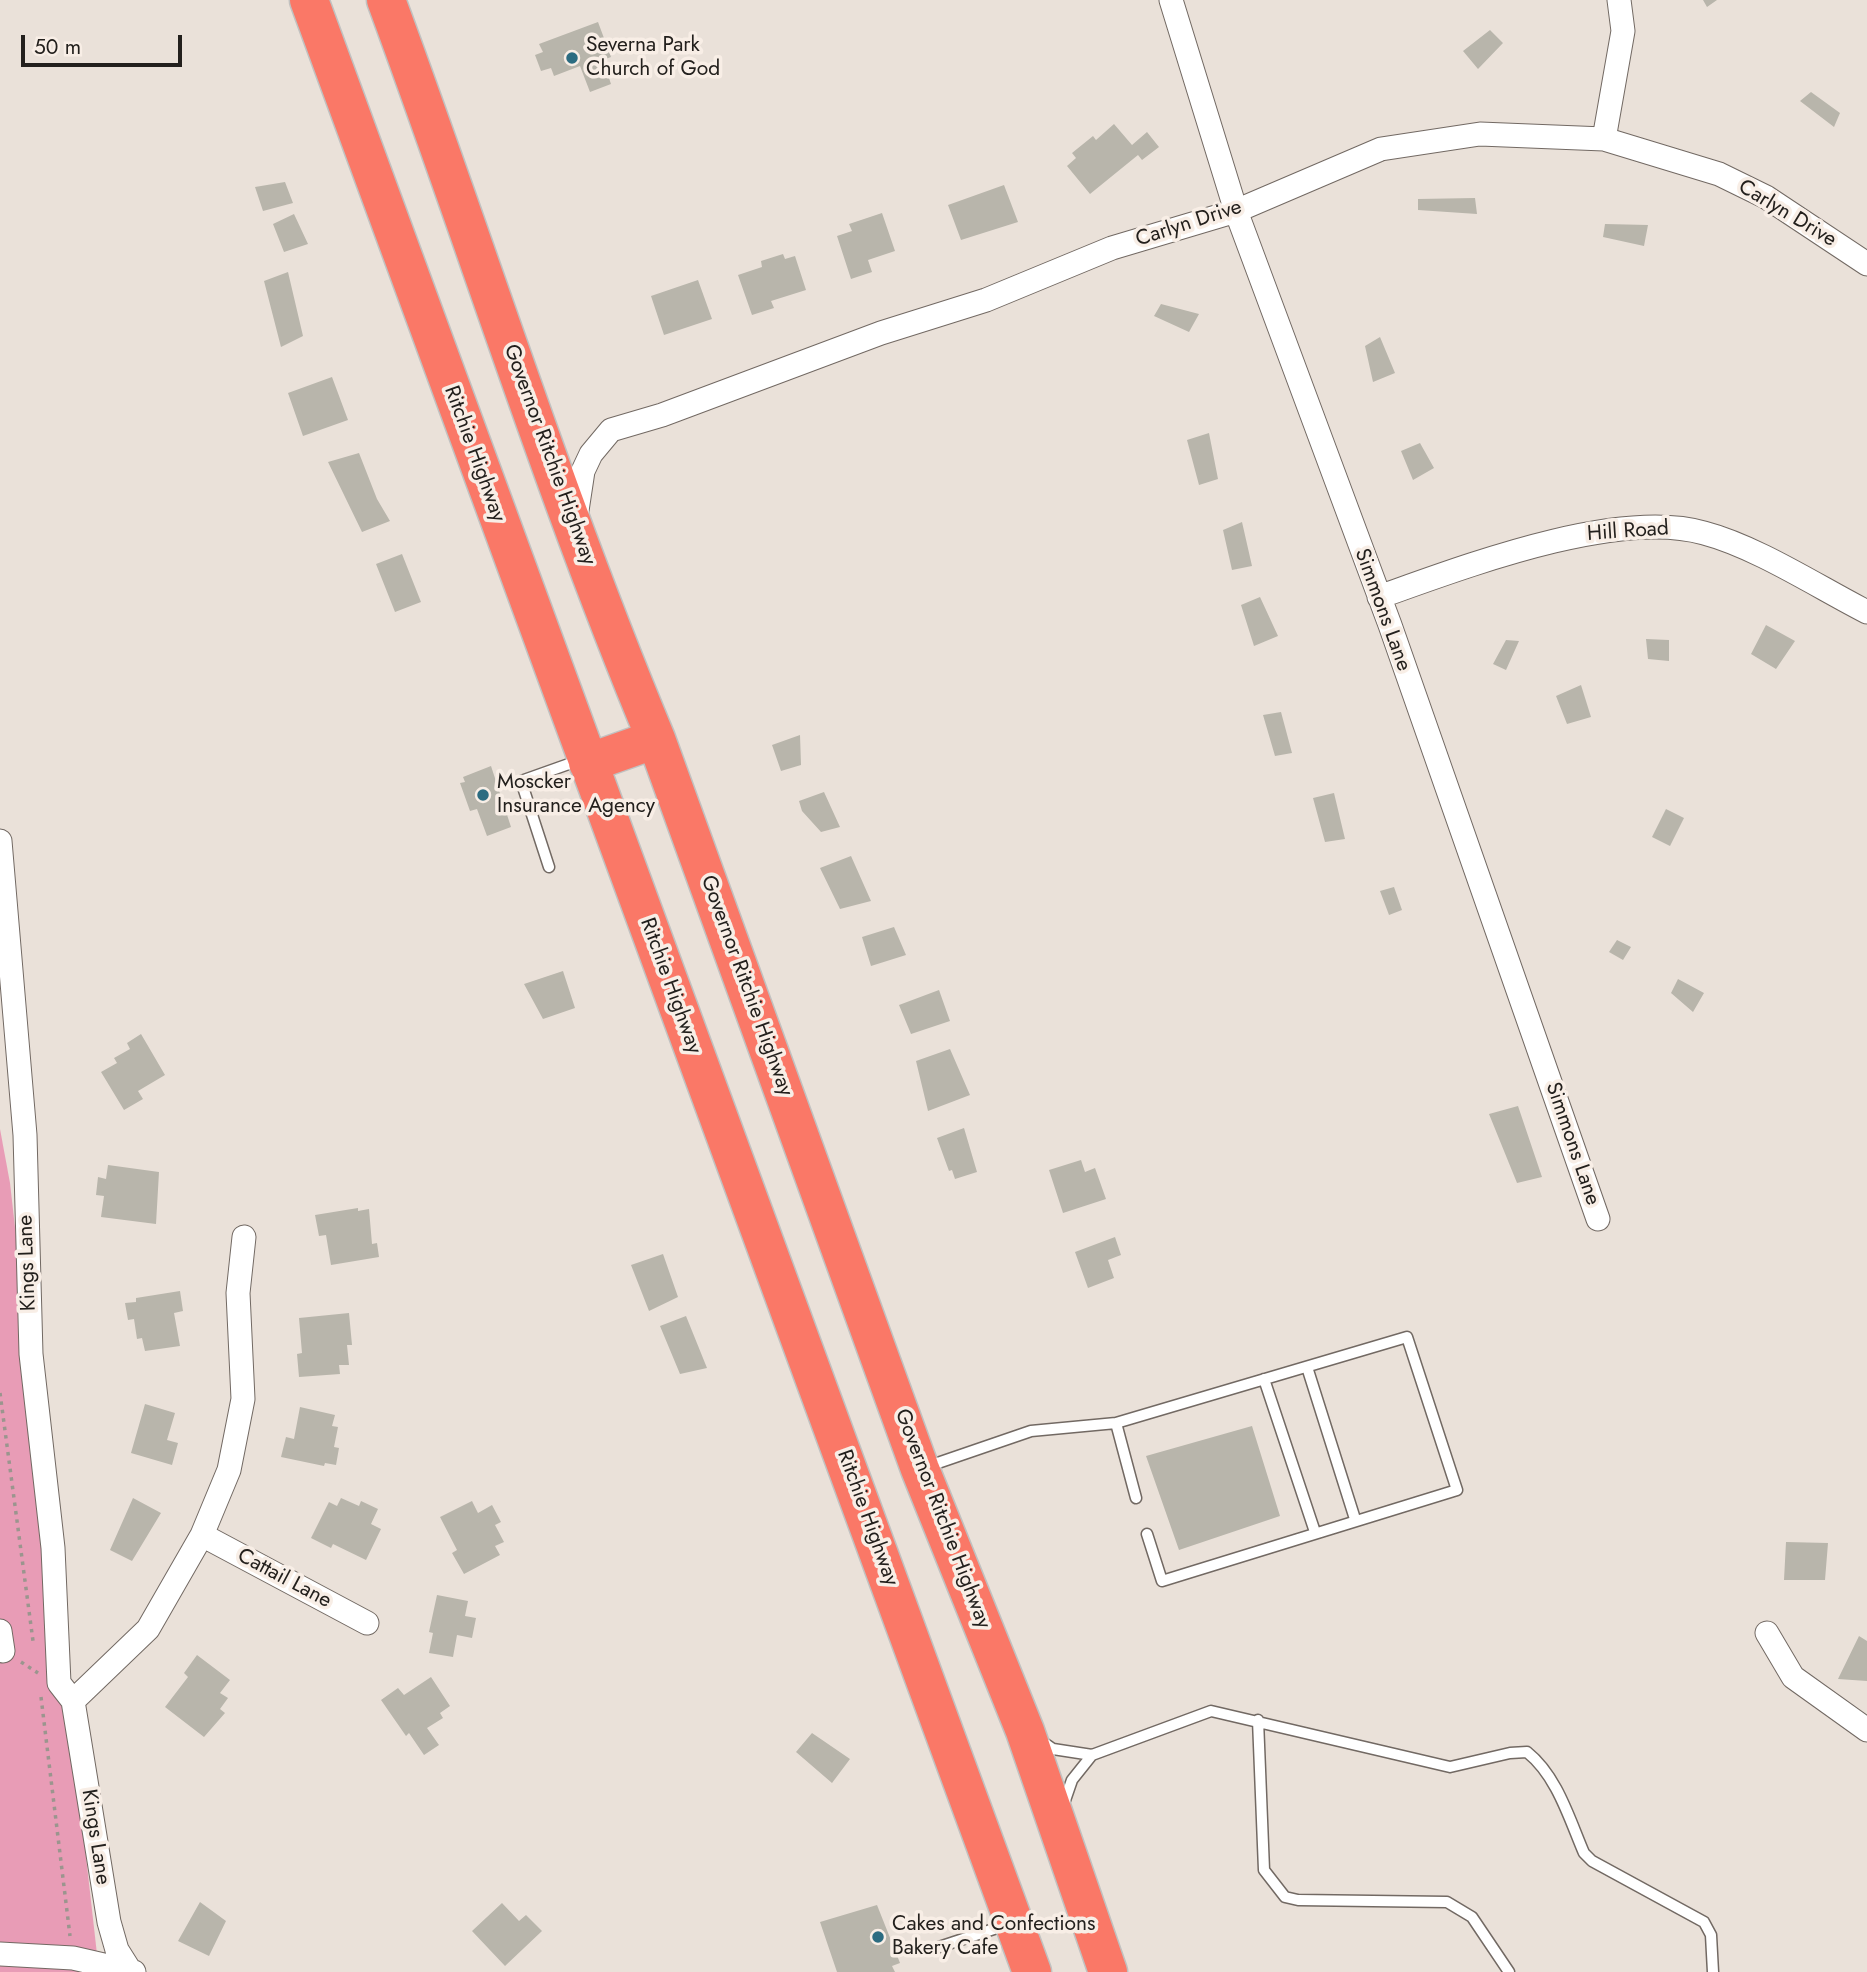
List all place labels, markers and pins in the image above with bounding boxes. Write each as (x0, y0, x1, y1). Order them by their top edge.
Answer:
place label: Severna Park Church of God (586, 33, 720, 83)
marker: Severna Park Church of God (564, 50, 580, 66)
place label: Moscker Insurance Agency (497, 770, 655, 820)
marker: Moscker Insurance Agency (475, 787, 491, 803)
place label: Cakes and Confections Bakery Cafe (892, 1912, 1096, 1962)
marker: Cakes and Confections Bakery Cafe (870, 1929, 886, 1945)

